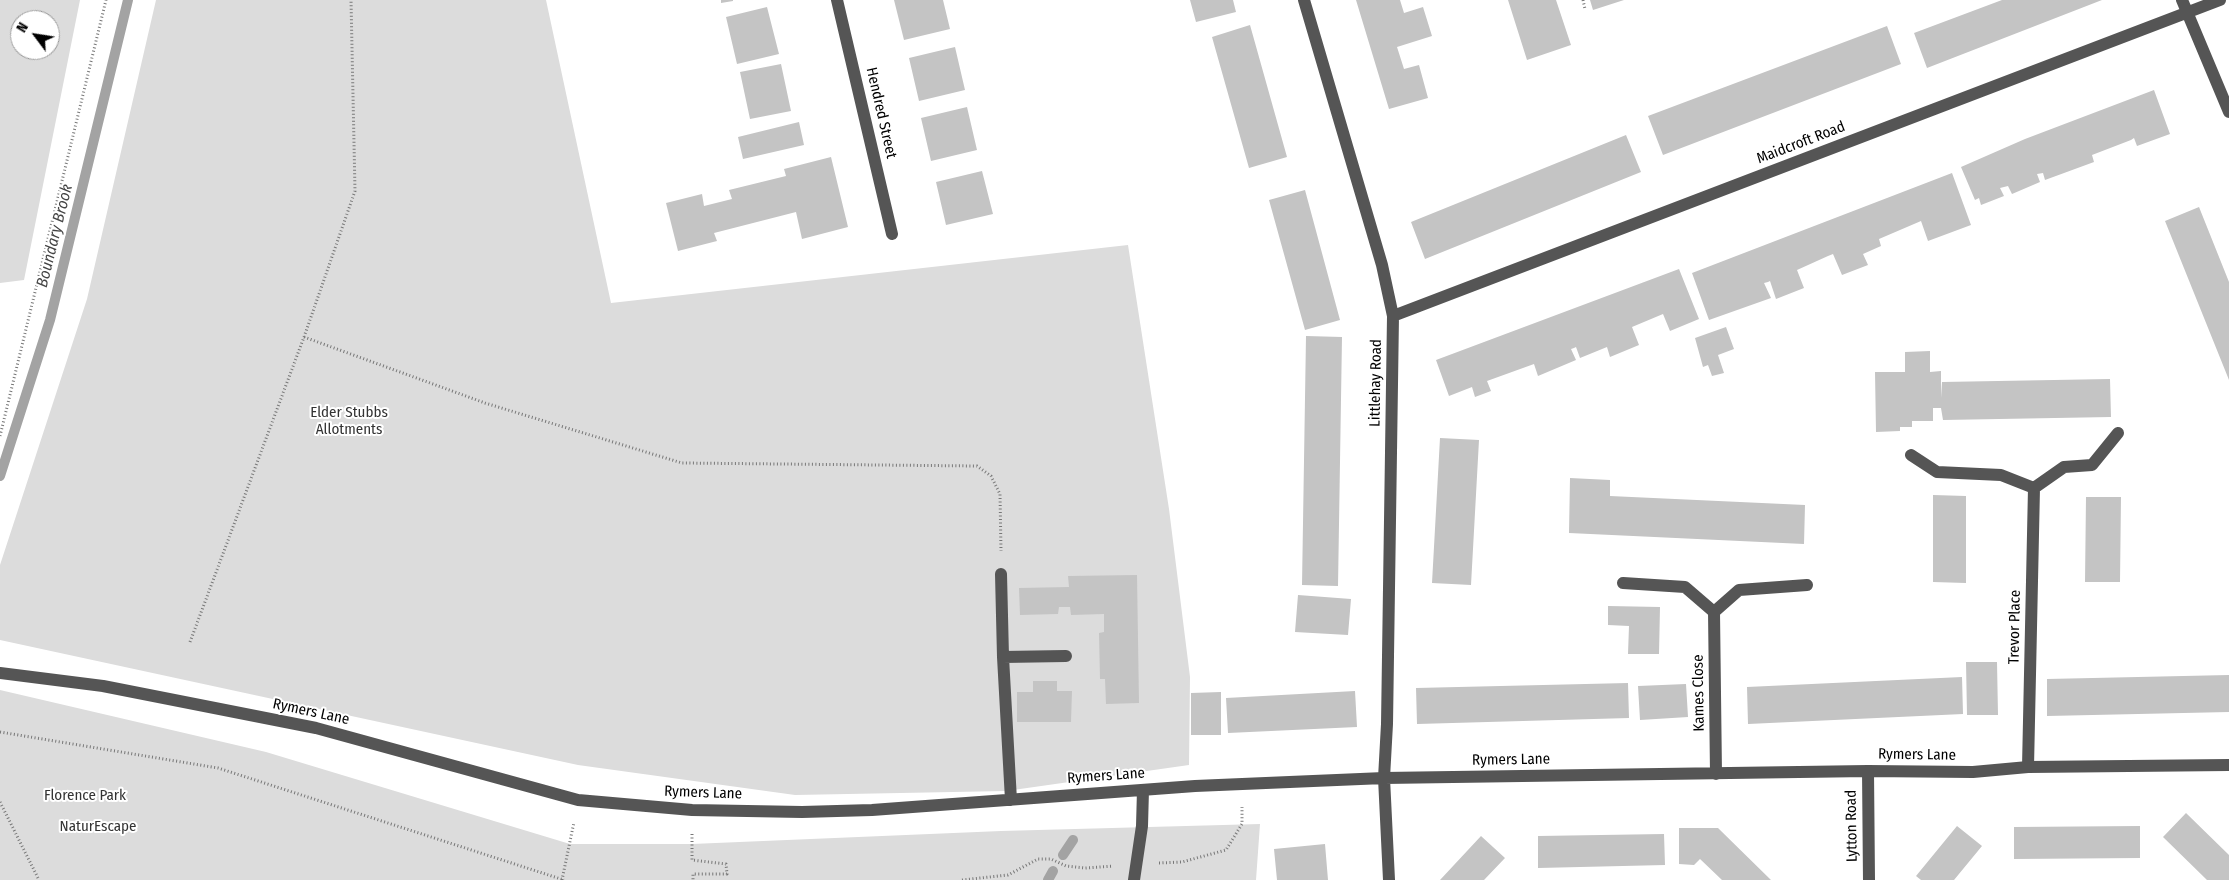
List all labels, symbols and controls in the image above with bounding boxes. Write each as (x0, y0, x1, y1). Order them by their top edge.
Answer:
north arrow (10, 10, 60, 60)
text: N (13, 20, 32, 36)
street label: Hendred Street (862, 66, 900, 160)
street label: Maidcroft Road (1754, 118, 1848, 168)
water label: Boundary Brook (33, 182, 77, 290)
street label: Littlehay Road (1366, 339, 1386, 427)
park label: Elder Stubbs Allotments (310, 404, 388, 439)
street label: Trevor Place (2005, 590, 2025, 664)
street label: Kames Close (1689, 654, 1709, 732)
street label: Rymers Lane (271, 695, 351, 729)
street label: Rymers Lane (1878, 745, 1956, 765)
street label: Rymers Lane (1472, 750, 1550, 770)
street label: Rymers Lane (1066, 764, 1146, 788)
street label: Rymers Lane (664, 783, 742, 803)
park label: Florence Park (44, 787, 126, 805)
street label: Lytton Road (1842, 790, 1862, 862)
park label: NaturEscape (60, 818, 136, 836)

